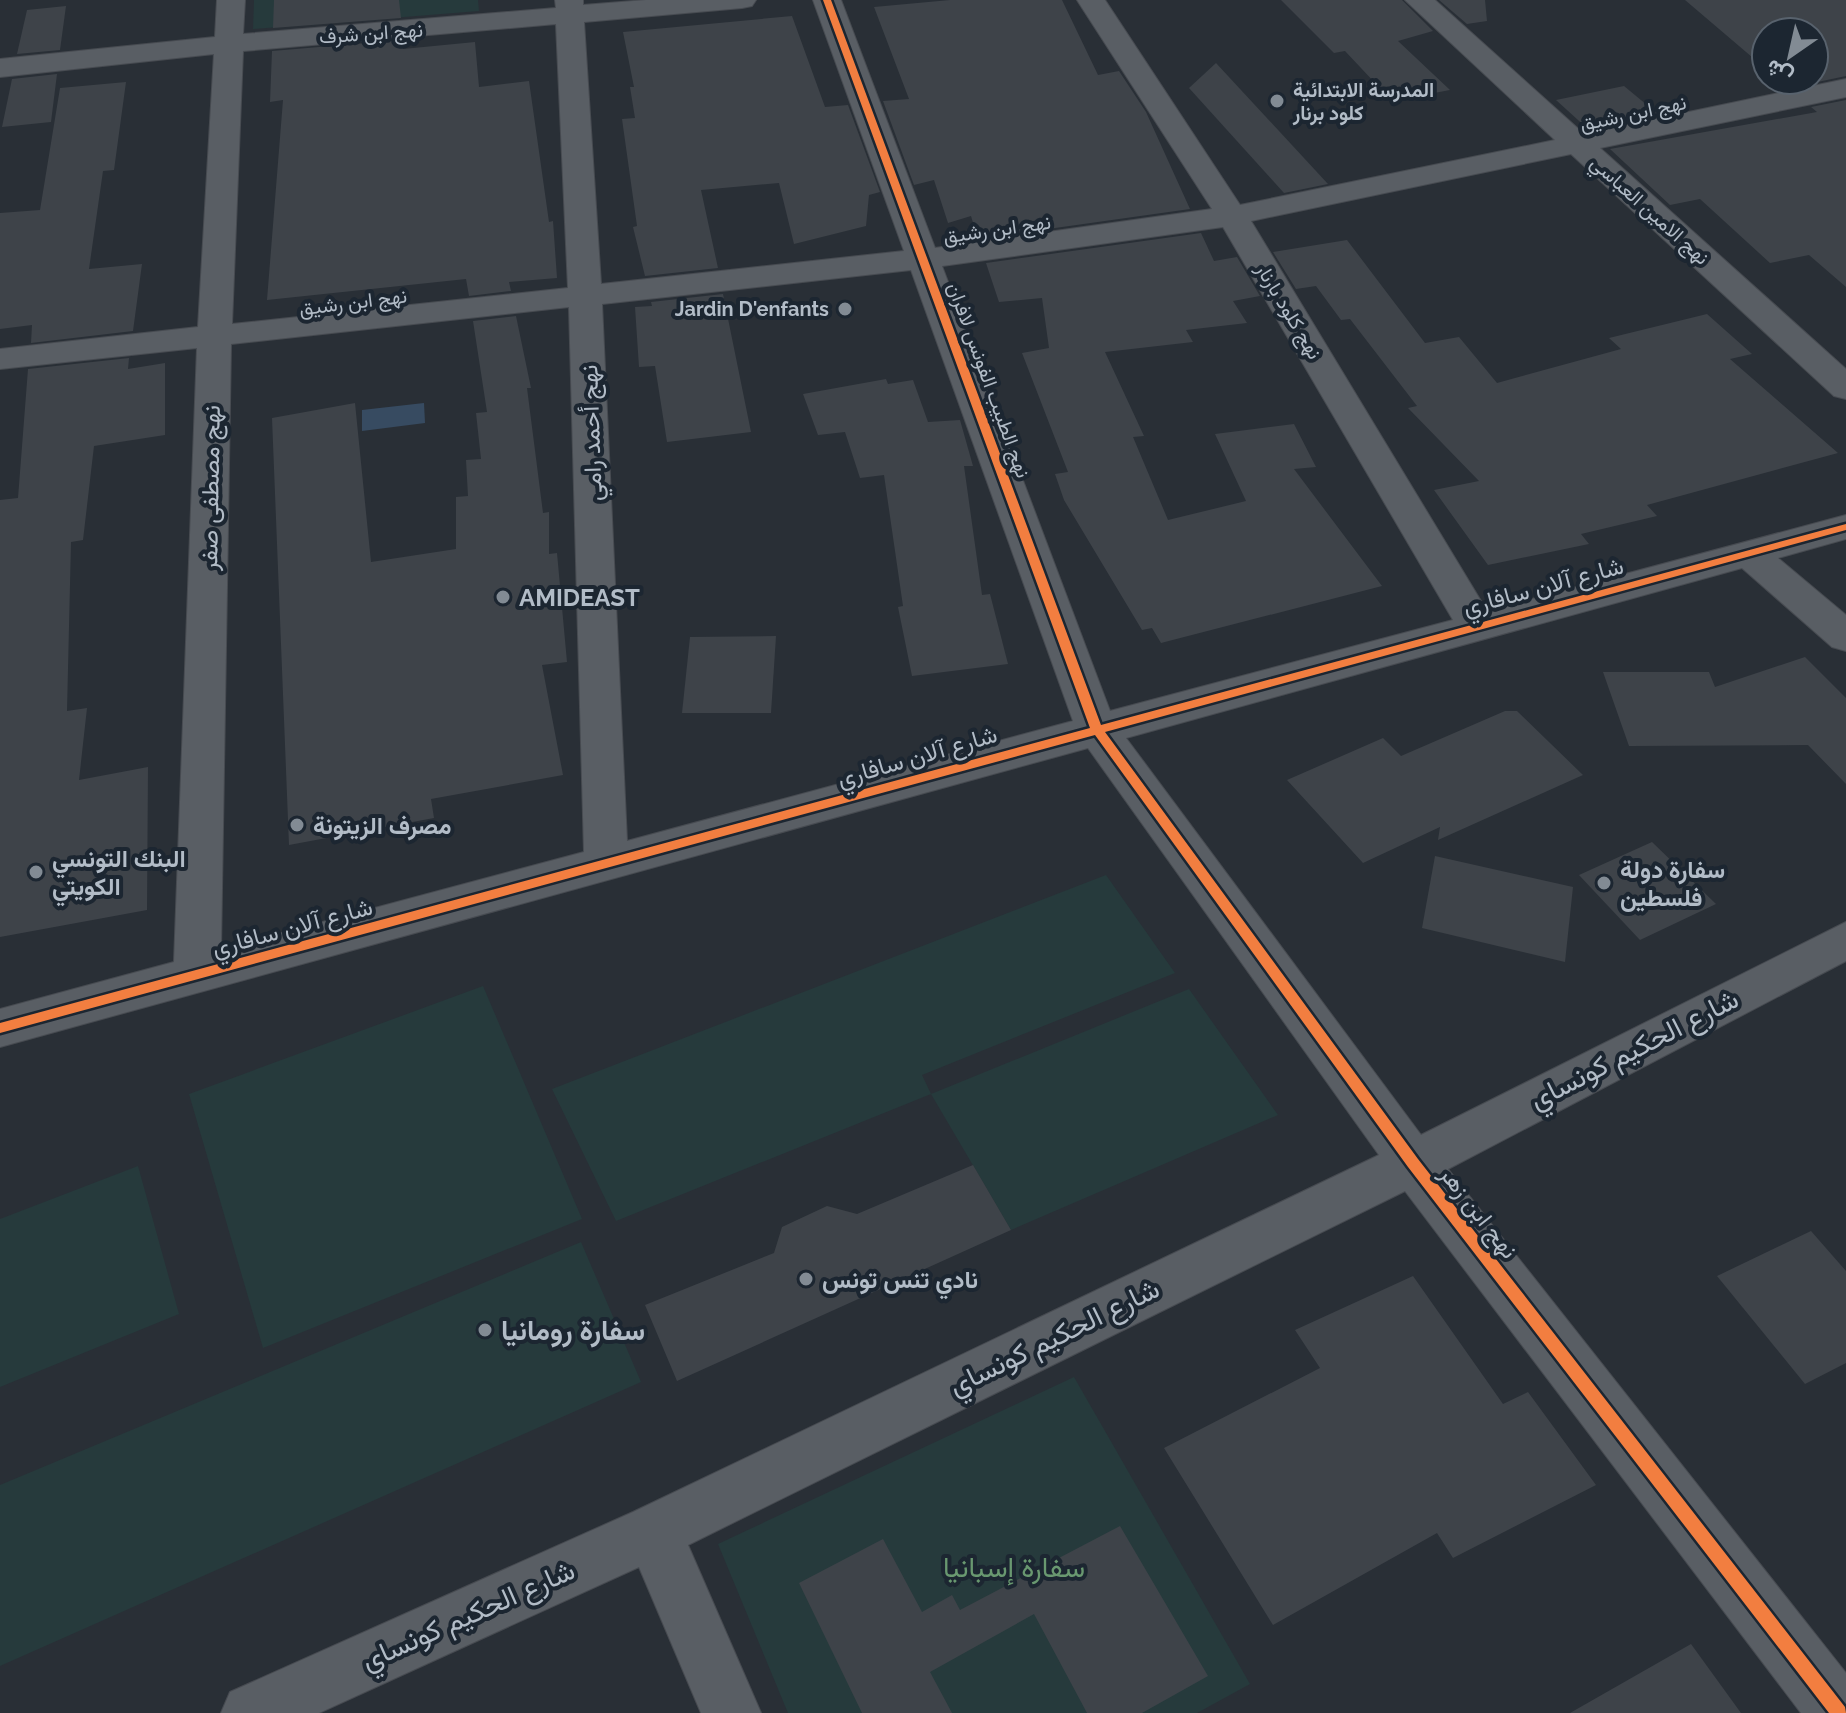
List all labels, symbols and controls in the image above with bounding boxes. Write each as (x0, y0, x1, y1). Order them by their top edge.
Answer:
north arrow (1750, 16, 1830, 96)
street label: نهج ابن شرف (318, 17, 424, 51)
text: ش (1761, 54, 1798, 91)
place label: المدرسة الابتدائية كلود برنار (1292, 78, 1434, 126)
street label: نهج ابن رشيق (1578, 90, 1689, 138)
marker: المدرسة الابتدائية كلود برنار (1268, 92, 1286, 110)
street label: نهج الامين العباسي (1582, 150, 1714, 273)
street label: نهج ابن رشيق (942, 210, 1053, 250)
street label: نهج كلود بارنار (1249, 258, 1327, 364)
street label: نهج الطبيب الفونس لافران (941, 279, 1036, 482)
street label: نهج ابن رشيق (298, 283, 408, 322)
place label: Jardin D'enfants (675, 297, 829, 321)
marker: Jardin D'enfants (836, 300, 854, 318)
street label: نهج أحمد رامي (574, 364, 613, 502)
street label: نهج مصطفى صفر (194, 405, 229, 572)
street label: شارع آلان سافاري (1459, 551, 1628, 626)
place label: AMIDEAST (519, 583, 640, 612)
marker: AMIDEAST (494, 588, 512, 606)
street label: شارع آلان سافاري (834, 719, 1002, 798)
place label: مصرف الزيتونة (313, 811, 452, 841)
marker: مصرف الزيتونة (288, 816, 306, 834)
place label: البنك التونسي الكويتي (52, 844, 186, 907)
place label: سفارة دولة فلسطين (1620, 855, 1725, 912)
marker: البنك التونسي الكويتي (27, 863, 45, 881)
marker: سفارة دولة فلسطين (1595, 874, 1613, 892)
street label: شارع آلان سافاري (208, 892, 377, 967)
street label: شارع الحكيم كونساي (1524, 982, 1747, 1121)
street label: نهج ابن زهر (1431, 1159, 1524, 1266)
place label: نادي تنس تونس (822, 1265, 978, 1300)
marker: نادي تنس تونس (797, 1270, 815, 1288)
street label: شارع الحكيم كونساي (943, 1272, 1167, 1408)
place label: سفارة رومانيا (501, 1314, 645, 1348)
marker: سفارة رومانيا (476, 1321, 494, 1339)
park label: سفارة إسبانيا (943, 1551, 1085, 1586)
street label: شارع الحكيم كونساي (356, 1553, 582, 1682)

